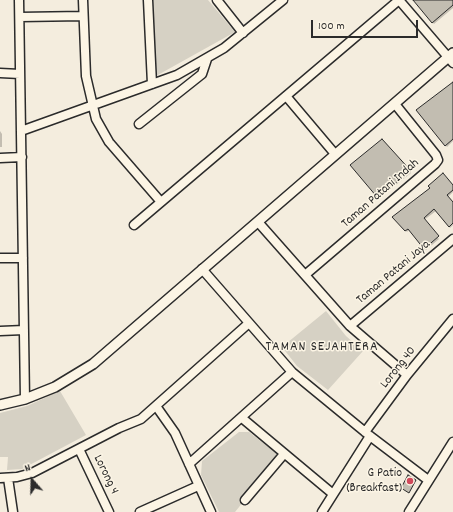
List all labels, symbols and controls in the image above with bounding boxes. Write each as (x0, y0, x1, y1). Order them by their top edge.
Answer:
scale bar (313, 12, 420, 38)
text: 100 m (318, 18, 345, 35)
street label: Taman Patani Indah (339, 156, 423, 232)
street label: Taman Patani Jaya (354, 238, 434, 308)
district label: TAMAN SEJAHTERA (265, 340, 379, 356)
street label: Lorong 40 (378, 344, 420, 392)
street label: Lorong 4 (89, 453, 121, 497)
north arrow (12, 460, 52, 500)
text: N (23, 460, 33, 477)
place label: G Patio (Breakfast) (346, 466, 402, 497)
marker: G Patio (Breakfast) (405, 476, 415, 486)

